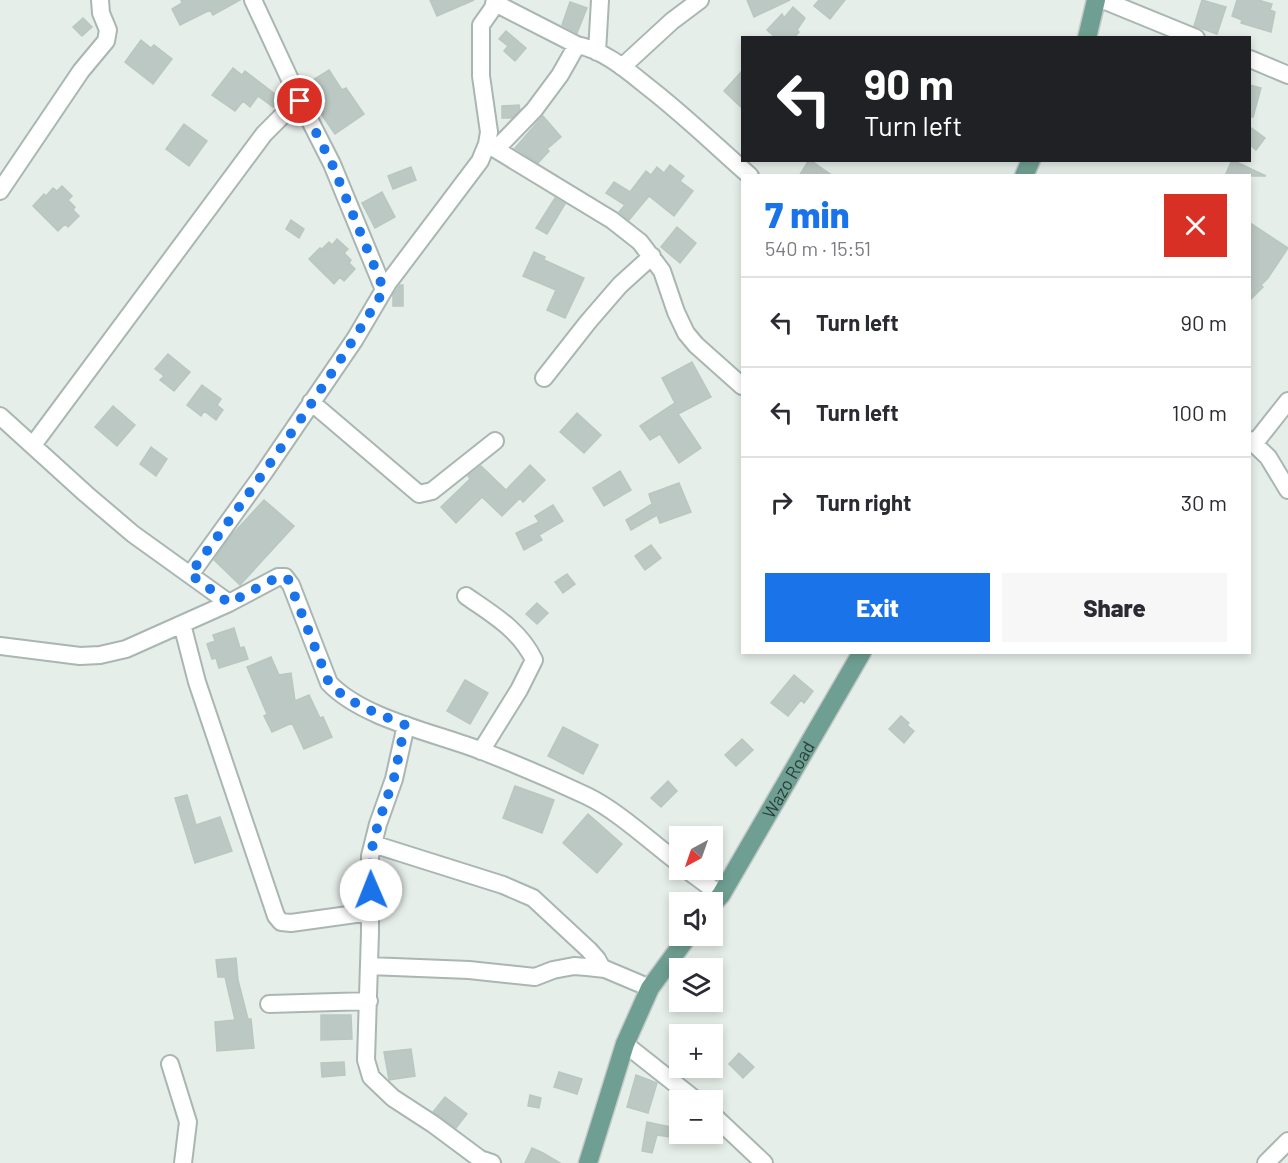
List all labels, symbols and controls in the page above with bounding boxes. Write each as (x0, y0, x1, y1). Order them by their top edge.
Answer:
text: 90 m (864, 58, 954, 108)
icon: left (765, 60, 843, 138)
pin (274, 75, 325, 126)
icon: arrive (283, 84, 316, 117)
text: Turn left (864, 109, 962, 141)
text: 7 min (765, 192, 850, 235)
button: close (1164, 194, 1227, 257)
text: 540 m · 15:51 (765, 236, 871, 260)
icon: left (765, 306, 798, 339)
text: Turn left (816, 309, 899, 335)
text: 90 m (1181, 309, 1227, 335)
icon: left (765, 396, 798, 429)
text: Turn left (816, 399, 899, 425)
text: 100 m (1172, 399, 1227, 425)
icon: right (765, 486, 798, 519)
text: Turn right (816, 489, 911, 515)
text: 30 m (1181, 489, 1227, 515)
button: Exit (765, 573, 990, 642)
button: Share (1002, 573, 1227, 642)
street label: Wazo Road (757, 737, 819, 822)
north arrow (669, 826, 723, 880)
map controls (669, 826, 723, 1144)
position arrow (339, 858, 403, 922)
button: sound (669, 892, 723, 946)
button: layers (669, 958, 723, 1012)
button: + (669, 1024, 723, 1078)
button: − (669, 1090, 723, 1144)

